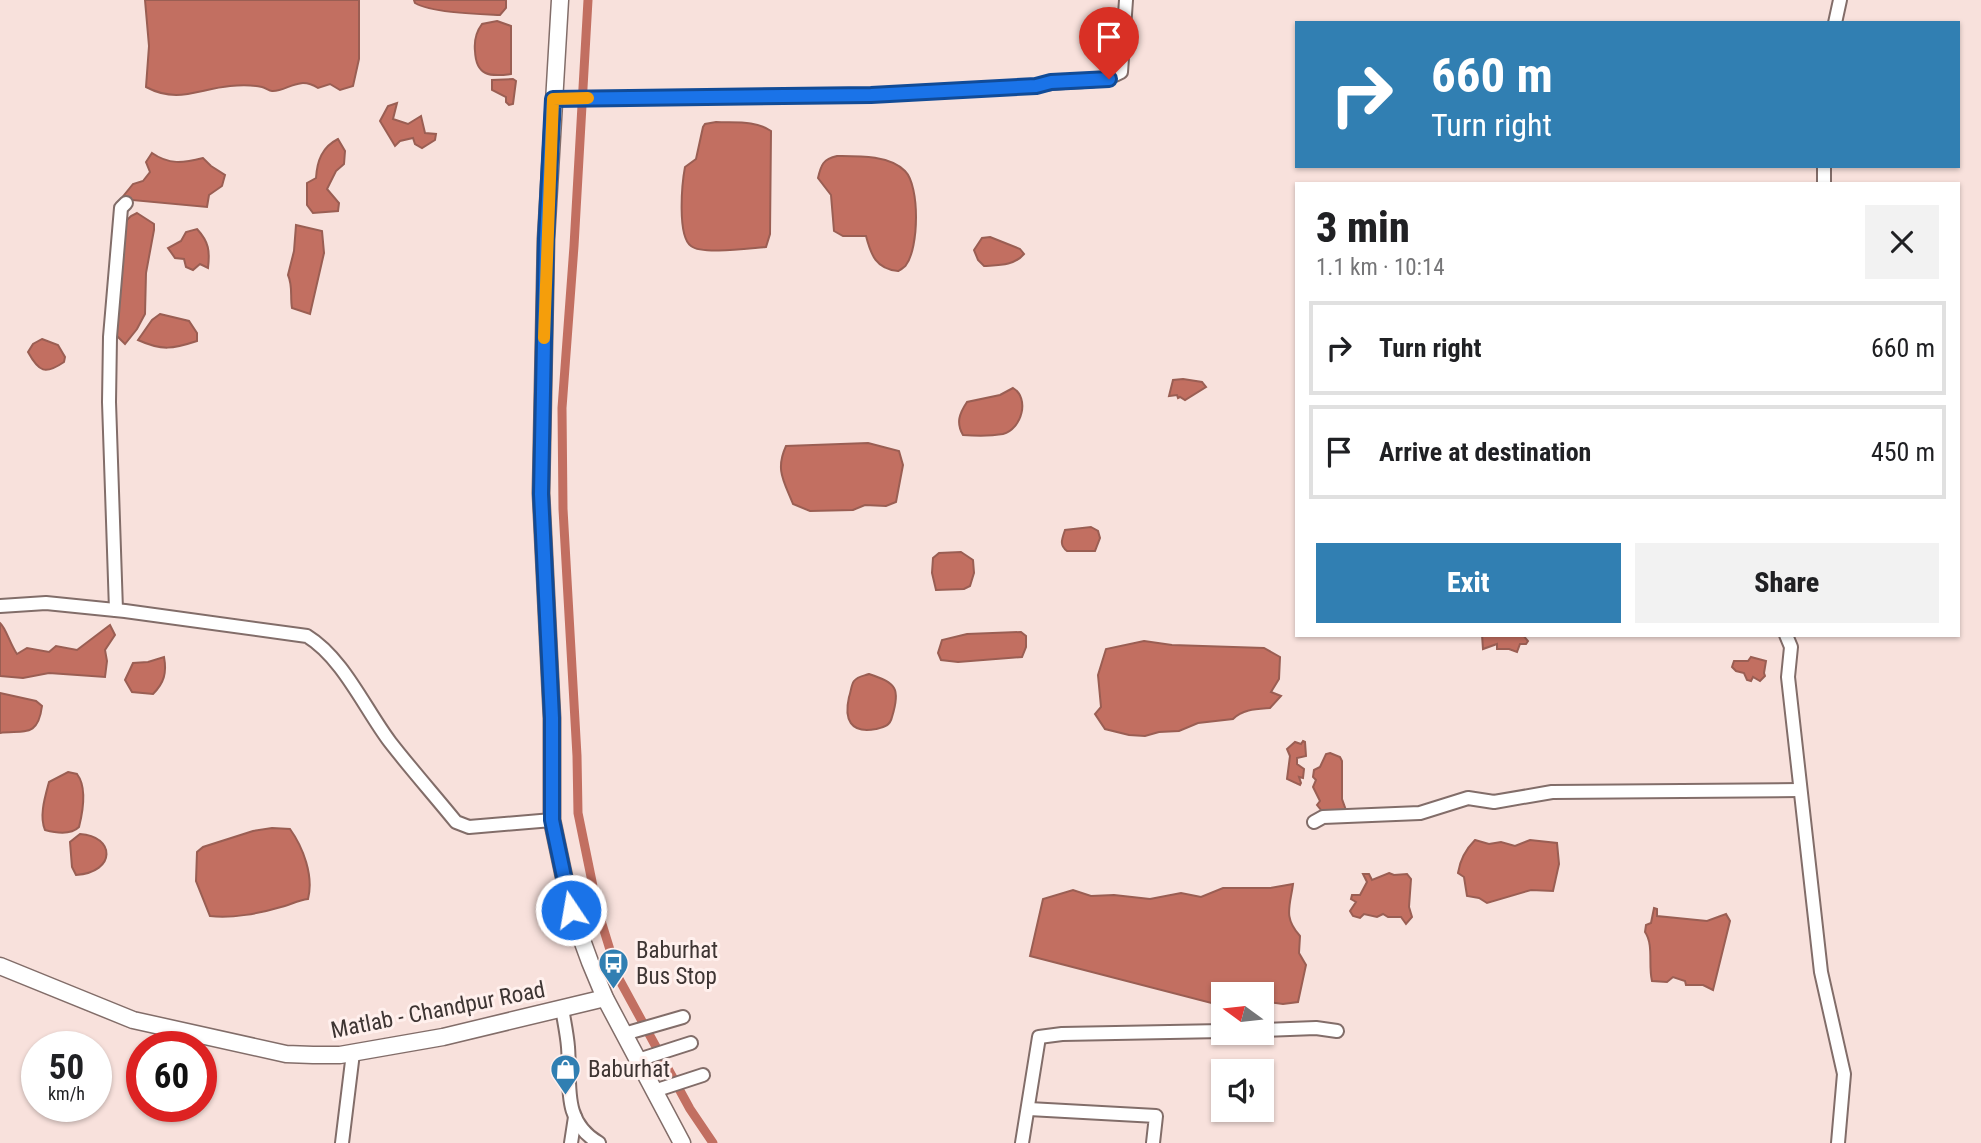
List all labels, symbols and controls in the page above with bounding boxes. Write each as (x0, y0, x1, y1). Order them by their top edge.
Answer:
pin (1079, 7, 1139, 79)
icon: arrive (1090, 18, 1128, 56)
text: 660 m (1431, 47, 1553, 104)
icon: right (1316, 49, 1407, 140)
text: Turn right (1431, 106, 1552, 144)
text: 3 min (1316, 203, 1410, 252)
button: close (1865, 205, 1939, 279)
text: 1.1 km · 10:14 (1316, 254, 1445, 281)
icon: right (1320, 329, 1358, 367)
text: Turn right (1379, 333, 1481, 363)
text: 660 m (1871, 333, 1935, 363)
icon: arrive (1320, 433, 1358, 471)
text: Arrive at destination (1379, 437, 1591, 467)
text: 450 m (1871, 437, 1935, 467)
button: Exit (1316, 543, 1621, 623)
button: Share (1635, 543, 1939, 623)
position arrow (534, 873, 608, 947)
place label: Baburhat Bus Stop (636, 937, 718, 990)
bus stop icon: Baburhat Bus Stop (596, 946, 630, 990)
street label: Matlab - Chandpur Road (329, 976, 547, 1044)
north arrow (1211, 982, 1274, 1045)
map controls (1211, 982, 1274, 1122)
speed limit sign: 60 (126, 1031, 217, 1122)
text: 50 (49, 1047, 84, 1088)
shop icon: Baburhat (548, 1052, 582, 1096)
place label: Baburhat (588, 1056, 670, 1083)
button: sound (1211, 1059, 1274, 1122)
text: km/h (48, 1083, 85, 1104)

